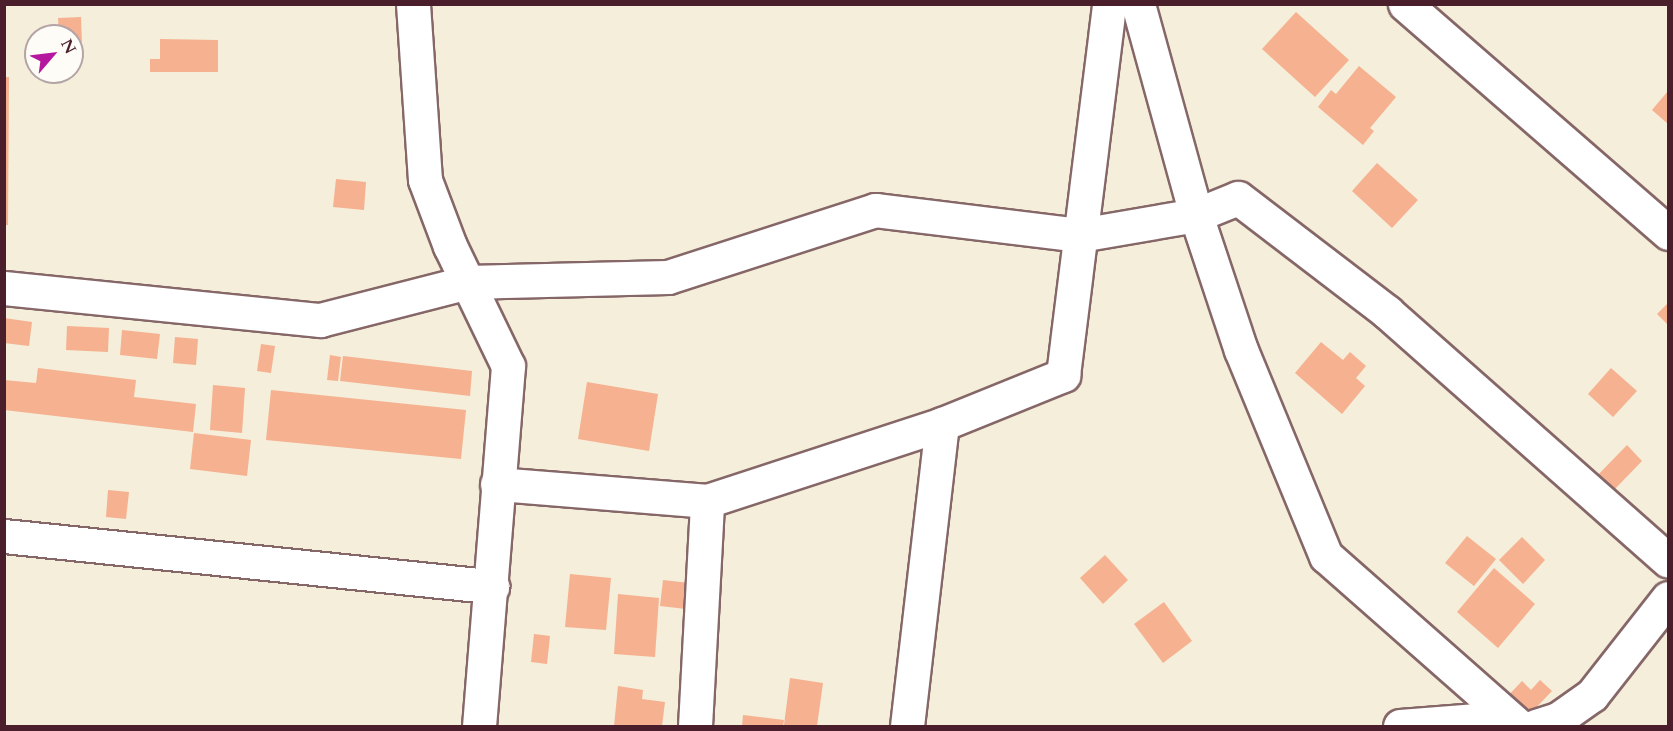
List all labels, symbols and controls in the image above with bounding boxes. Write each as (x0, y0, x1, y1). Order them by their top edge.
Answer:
north arrow (24, 24, 84, 84)
text: N (55, 35, 81, 58)

